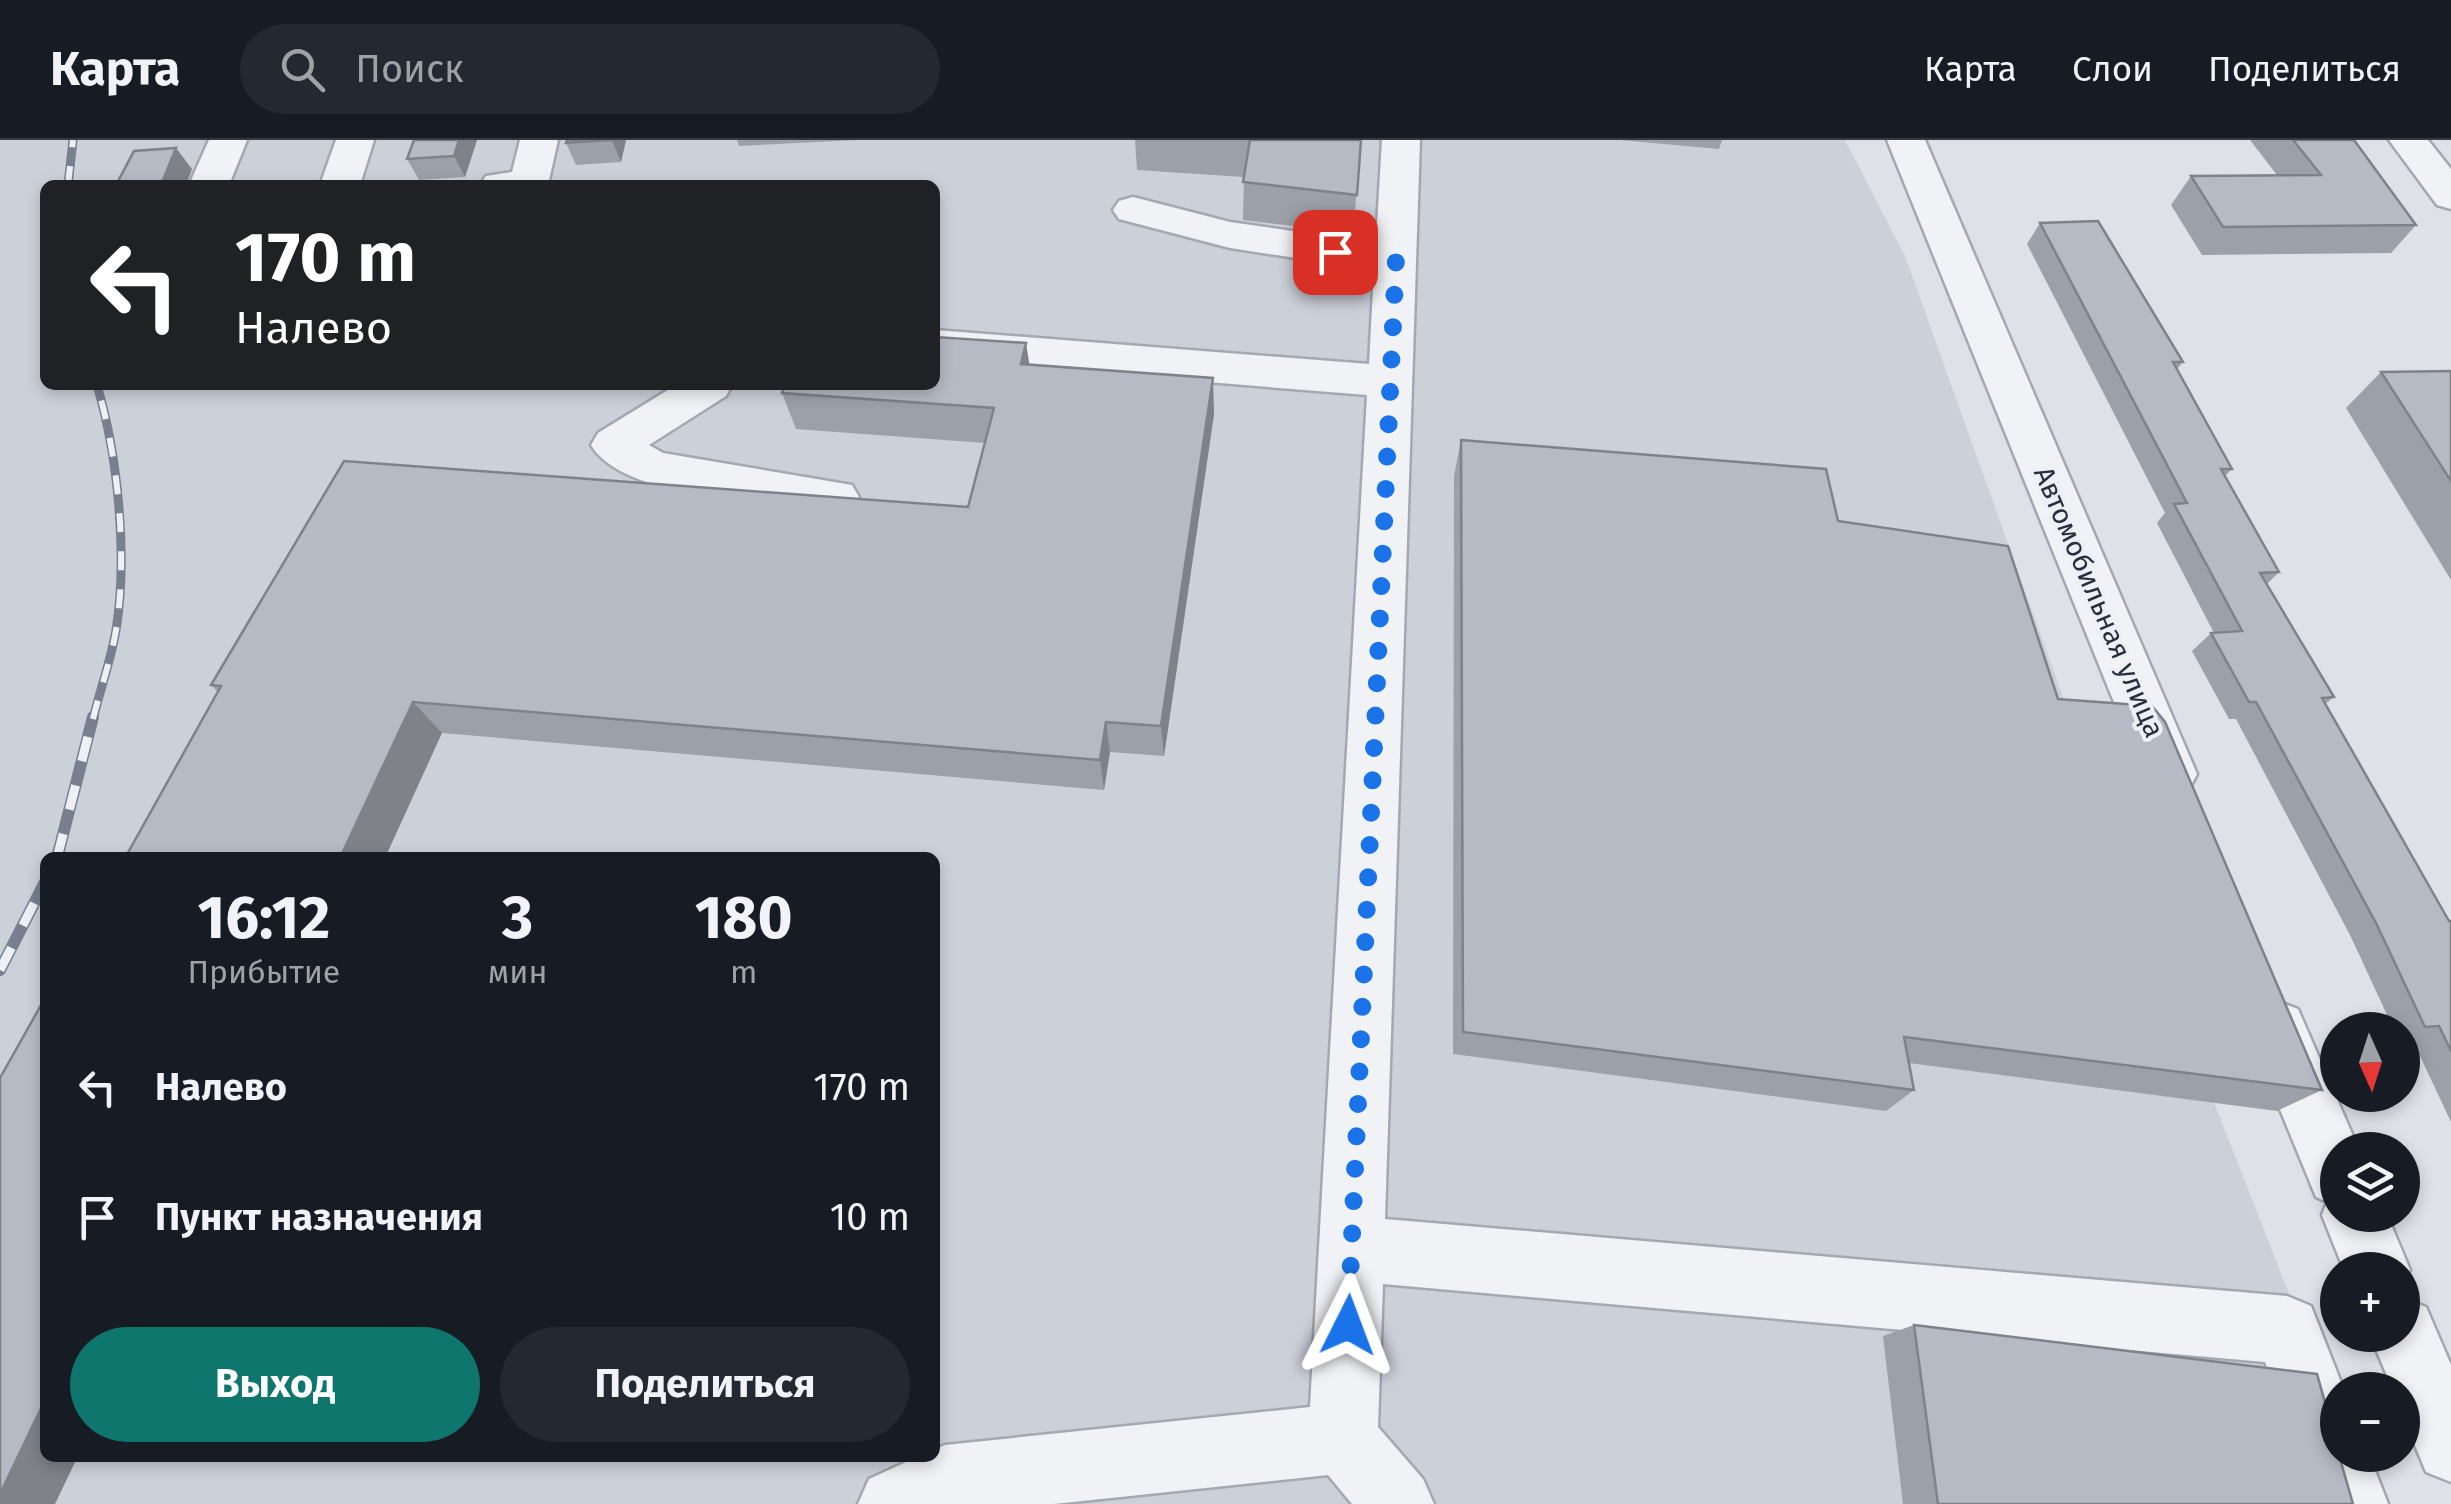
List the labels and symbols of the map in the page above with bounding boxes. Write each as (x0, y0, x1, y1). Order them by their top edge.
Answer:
pin (1293, 210, 1378, 295)
street label: Автомобильная улица (2027, 462, 2171, 742)
north arrow (2320, 1012, 2420, 1112)
position arrow (1296, 1273, 1400, 1377)

